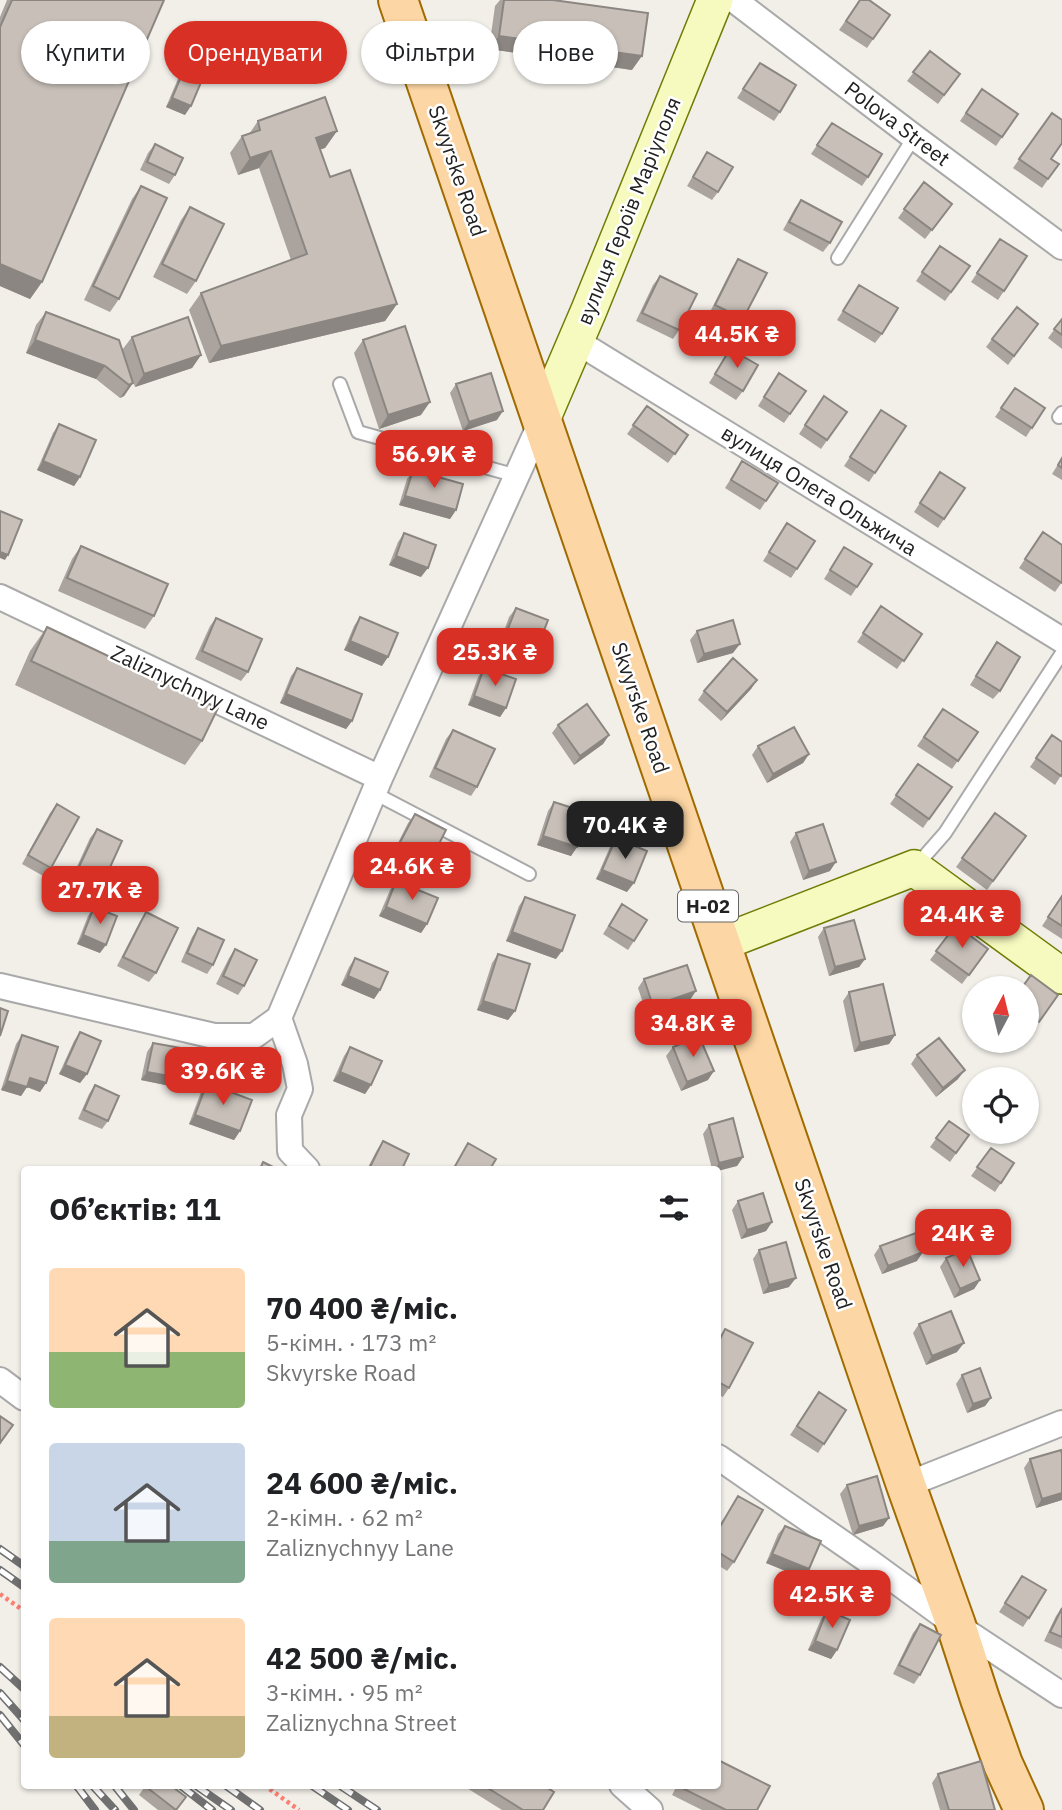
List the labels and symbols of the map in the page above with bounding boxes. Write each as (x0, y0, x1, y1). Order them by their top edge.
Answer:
street label: Polova Street (839, 74, 956, 172)
street label: вулиця Героїв Маріуполя (569, 93, 687, 329)
street label: Skvyrske Road (422, 101, 494, 240)
pin: 44.5K ₴ (672, 310, 802, 370)
street label: вулиця Олега Ольжича (716, 418, 923, 562)
pin: 56.9K ₴ (369, 430, 499, 490)
pin: 25.3K ₴ (430, 628, 560, 688)
street label: Zaliznychnyy Lane (107, 638, 274, 736)
street label: Skvyrske Road (605, 638, 677, 777)
pin: 70.4K ₴ (560, 802, 690, 861)
pin: 24.6K ₴ (347, 842, 477, 902)
pin: 27.7K ₴ (35, 866, 165, 926)
road number: Н-02 (678, 890, 738, 922)
pin: 24.4K ₴ (897, 890, 1027, 950)
north arrow (962, 976, 1040, 1054)
pin: 34.8K ₴ (628, 1000, 758, 1059)
pin: 39.6K ₴ (158, 1048, 288, 1107)
street label: Skvyrske Road (788, 1174, 860, 1313)
pin: 24K ₴ (914, 1210, 1012, 1269)
pin: 42.5K ₴ (767, 1570, 897, 1630)

